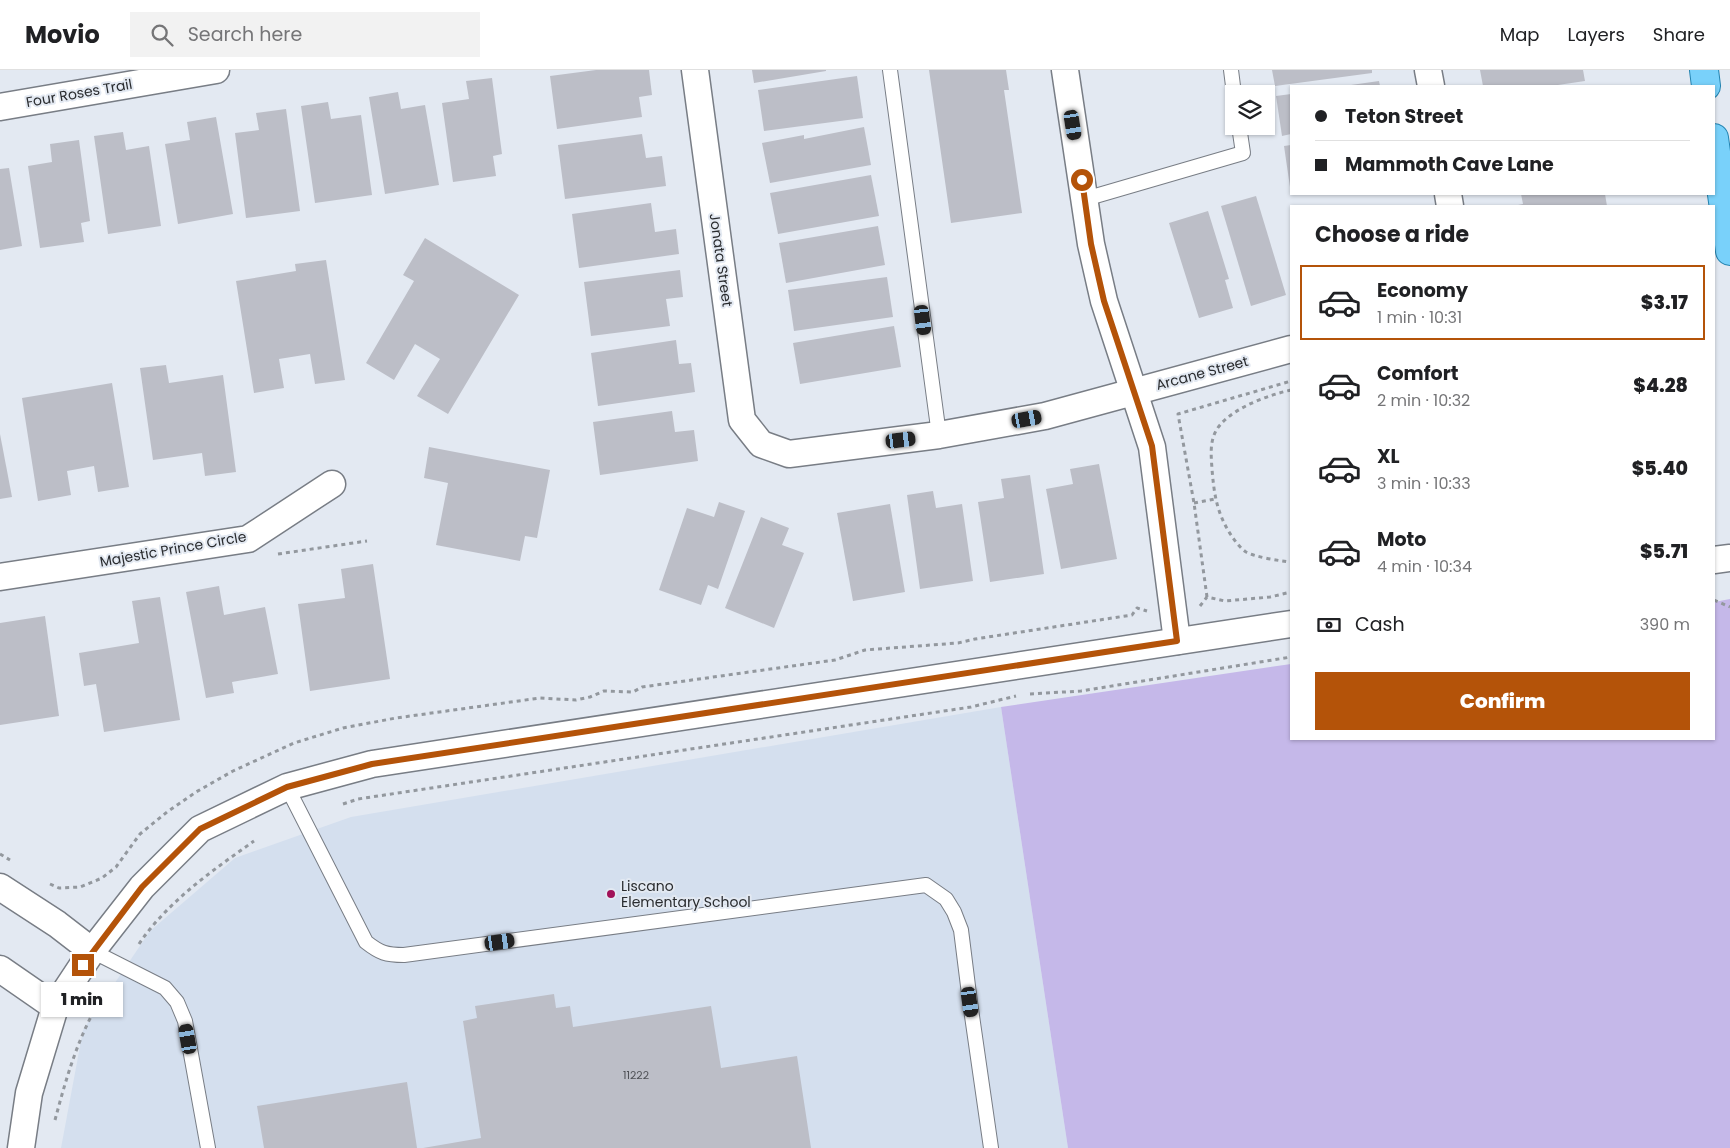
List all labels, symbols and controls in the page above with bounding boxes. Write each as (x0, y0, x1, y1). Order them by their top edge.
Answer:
search box (130, 12, 480, 57)
text: Movio (25, 18, 100, 51)
icon: search (148, 21, 176, 49)
text: Search here (188, 21, 302, 48)
text: Map (1500, 22, 1540, 47)
text: Layers (1568, 22, 1625, 47)
text: Share (1653, 22, 1705, 47)
street label: Four Roses Trail (24, 74, 134, 112)
map controls (1225, 85, 1275, 135)
button: layers (1225, 85, 1275, 135)
text: Teton Street (1345, 103, 1463, 130)
car (1063, 109, 1082, 141)
text: Mammoth Cave Lane (1345, 151, 1554, 178)
route start (1071, 169, 1093, 191)
street label: Jonata Street (705, 212, 737, 308)
text: Choose a ride (1315, 219, 1469, 250)
text: Economy (1377, 277, 1468, 304)
icon: car (1317, 280, 1362, 325)
text: $3.17 (1641, 289, 1688, 316)
car (913, 304, 932, 336)
text: 1 min · 10:31 (1377, 306, 1462, 329)
street label: Arcane Street (1154, 351, 1250, 395)
text: Comfort (1377, 360, 1459, 387)
icon: car (1317, 363, 1362, 408)
text: $4.28 (1633, 372, 1688, 399)
text: 2 min · 10:32 (1377, 389, 1470, 412)
car (1010, 409, 1043, 429)
car (885, 431, 916, 449)
text: XL (1377, 443, 1400, 470)
icon: car (1317, 446, 1362, 491)
text: $5.40 (1632, 455, 1688, 482)
text: 3 min · 10:33 (1377, 472, 1471, 495)
street label: Majestic Prince Circle (98, 526, 248, 572)
text: Moto (1377, 526, 1426, 553)
icon: car (1317, 529, 1362, 574)
text: $5.71 (1640, 538, 1688, 565)
text: 4 min · 10:34 (1377, 555, 1472, 578)
icon: cash (1315, 611, 1343, 639)
text: Cash (1355, 611, 1405, 638)
text: 390 m (1640, 613, 1690, 636)
button: Confirm (1315, 672, 1690, 730)
place label: Liscano Elementary School (621, 876, 751, 912)
marker: Liscano Elementary School (605, 888, 617, 900)
car (484, 932, 515, 952)
route end (72, 954, 94, 976)
callout: 1 min (42, 982, 124, 1018)
car (960, 986, 979, 1018)
text: 1 min (61, 988, 103, 1011)
car (178, 1023, 197, 1055)
house number: 11222 (623, 1067, 649, 1083)

